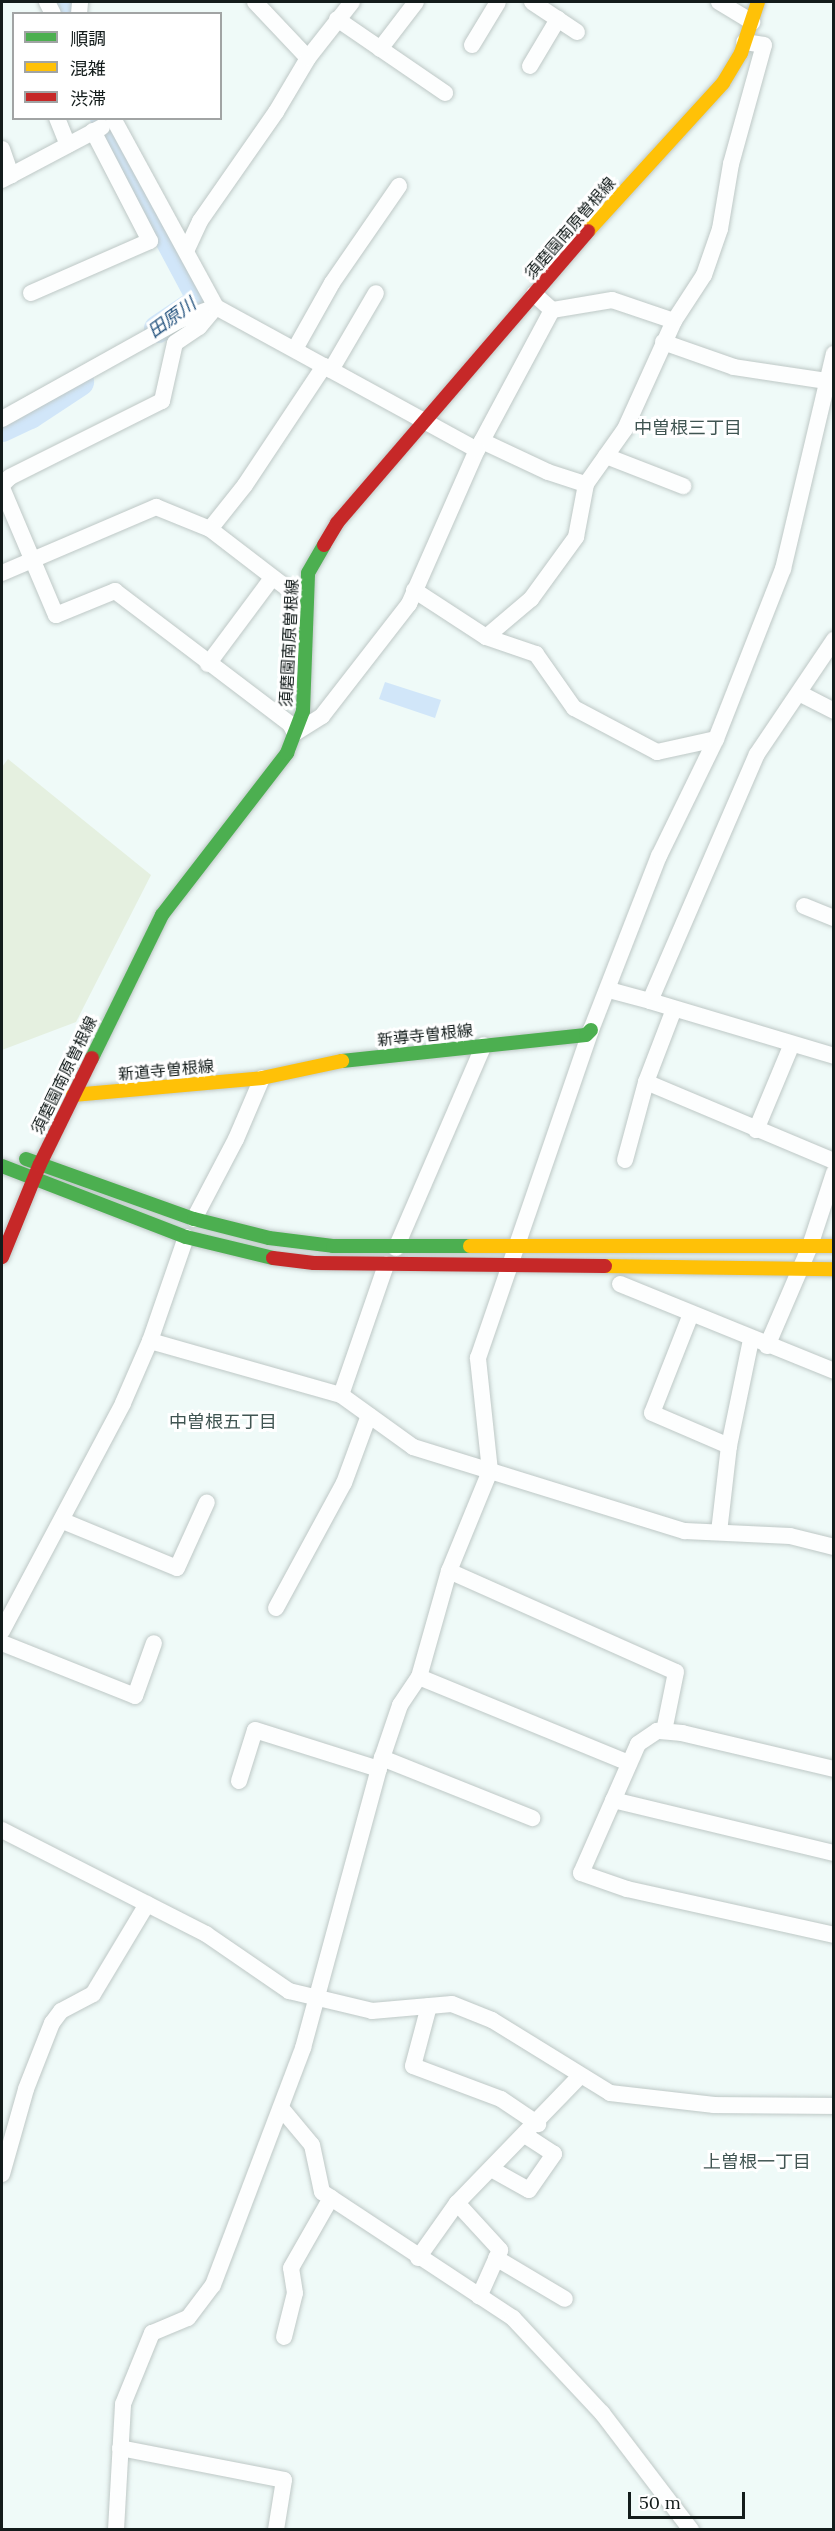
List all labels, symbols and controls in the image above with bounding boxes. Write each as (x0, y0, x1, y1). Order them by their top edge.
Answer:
legend (12, 12, 222, 120)
text: 順調 (70, 27, 106, 50)
text: 混雑 (70, 57, 106, 80)
text: 渋滞 (70, 87, 106, 110)
street label: 須磨園南原曽根線 (521, 173, 619, 283)
water label: 田原川 (144, 293, 200, 343)
district label: 中曽根三丁目 (634, 417, 742, 439)
street label: 須磨園南原曽根線 (276, 579, 302, 707)
street label: 須磨園南原曽根線 (27, 1013, 101, 1137)
street label: 新導寺曽根線 (376, 1020, 474, 1050)
street label: 新道寺曽根線 (117, 1056, 215, 1084)
district label: 中曽根五丁目 (169, 1411, 277, 1433)
district label: 上曽根一丁目 (703, 2151, 811, 2173)
scale bar (631, 2480, 748, 2518)
text: 50 m (639, 2491, 681, 2514)

